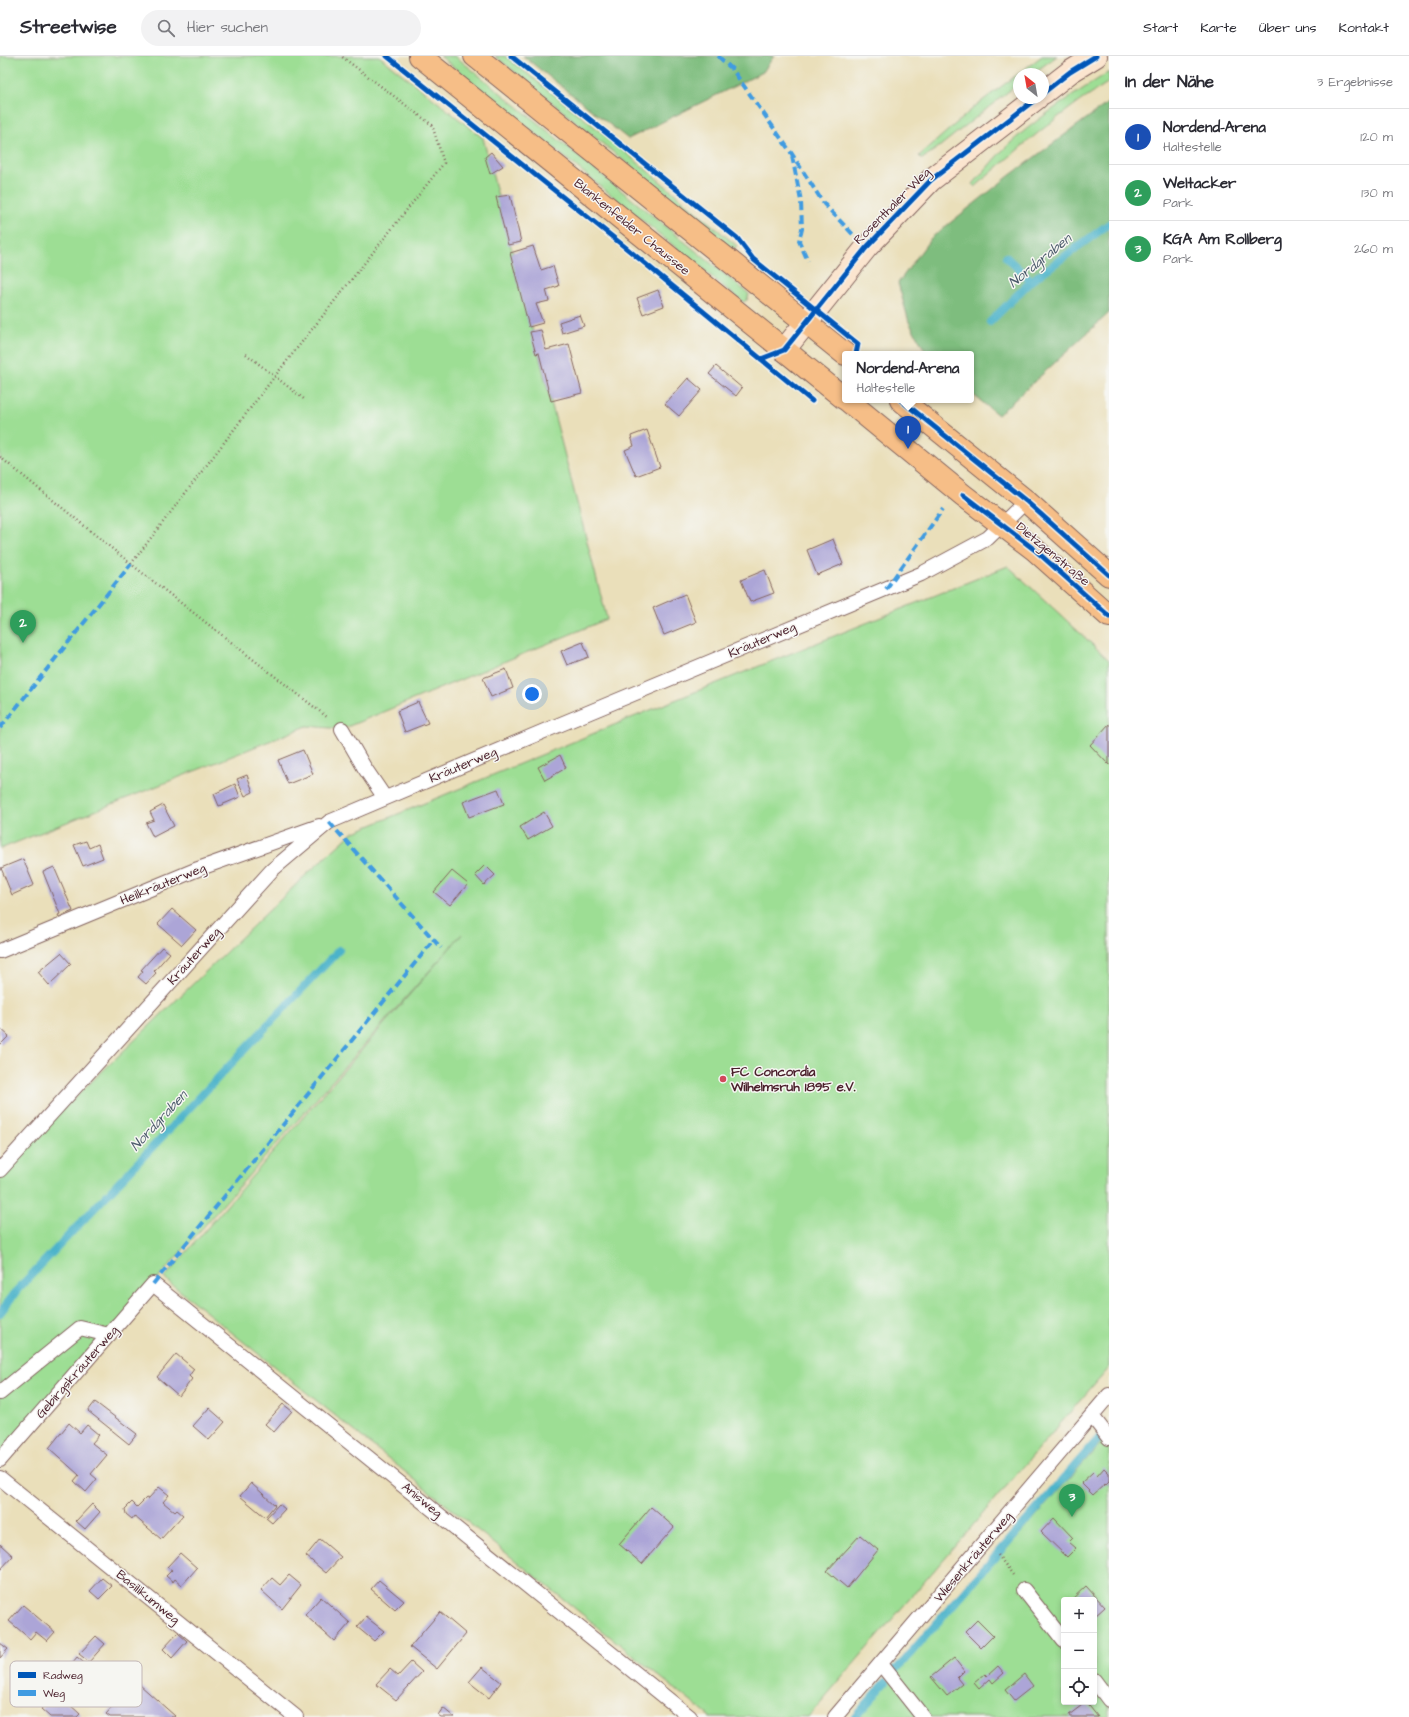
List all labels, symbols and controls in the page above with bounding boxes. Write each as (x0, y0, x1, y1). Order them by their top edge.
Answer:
search box (141, 10, 421, 46)
text: Streetwise (20, 14, 117, 41)
icon: search (155, 17, 177, 39)
text: Hier suchen (187, 17, 268, 38)
text: Start (1143, 18, 1178, 38)
text: Karte (1200, 18, 1237, 38)
text: Über uns (1259, 18, 1317, 38)
text: Kontakt (1339, 18, 1389, 38)
north arrow (1013, 68, 1049, 104)
text: In der Nähe (1125, 70, 1214, 94)
text: 3 Ergebnisse (1317, 73, 1393, 91)
text: Nordend-Arena (1163, 117, 1266, 138)
text: 1 (1137, 128, 1139, 146)
text: 120 m (1360, 128, 1393, 146)
text: Haltestelle (1163, 138, 1222, 156)
street label: Rosenthaler Weg (849, 163, 935, 249)
text: Weltacker (1163, 173, 1236, 194)
street label: Blankenfelder Chaussee (570, 174, 694, 280)
text: 2 (1134, 184, 1142, 202)
text: 130 m (1361, 184, 1393, 202)
text: Park (1163, 194, 1193, 212)
water label: Nordgraben (1004, 229, 1077, 293)
text: KGA Am Rollberg (1163, 229, 1282, 250)
text: 3 (1135, 240, 1141, 258)
text: 260 m (1354, 240, 1393, 258)
text: Park (1163, 250, 1193, 268)
popup (842, 351, 974, 403)
text: Nordend-Arena (857, 358, 959, 379)
text: Haltestelle (857, 379, 915, 397)
pin: 1 (895, 416, 921, 449)
street label: Dietzgenstraße (1012, 518, 1094, 591)
pin: 2 (10, 610, 36, 643)
street label: Kräuterweg (725, 618, 799, 663)
your location (522, 684, 542, 704)
street label: Kräuterweg (426, 743, 500, 788)
street label: Heilkräuterweg (117, 858, 209, 910)
street label: Kräuterweg (163, 923, 226, 989)
place label: FC Concordia Wilhelmsruh 1895 e.V. (730, 1063, 856, 1096)
marker: FC Concordia Wilhelmsruh 1895 e.V. (718, 1074, 728, 1084)
water label: Nordgraben (126, 1086, 193, 1156)
street label: Gebirgskräuterweg (32, 1321, 123, 1423)
street label: Anisweg (397, 1478, 446, 1523)
pin: 3 (1059, 1484, 1085, 1517)
street label: Wiesenkräuterweg (930, 1508, 1017, 1607)
street label: Basilikumweg (112, 1566, 184, 1629)
map controls (1061, 1597, 1097, 1705)
button: + (1061, 1597, 1097, 1633)
button: − (1061, 1633, 1097, 1669)
legend (10, 1661, 142, 1707)
text: Radweg (43, 1668, 83, 1684)
button: locate (1061, 1669, 1097, 1705)
text: Weg (43, 1686, 65, 1702)

